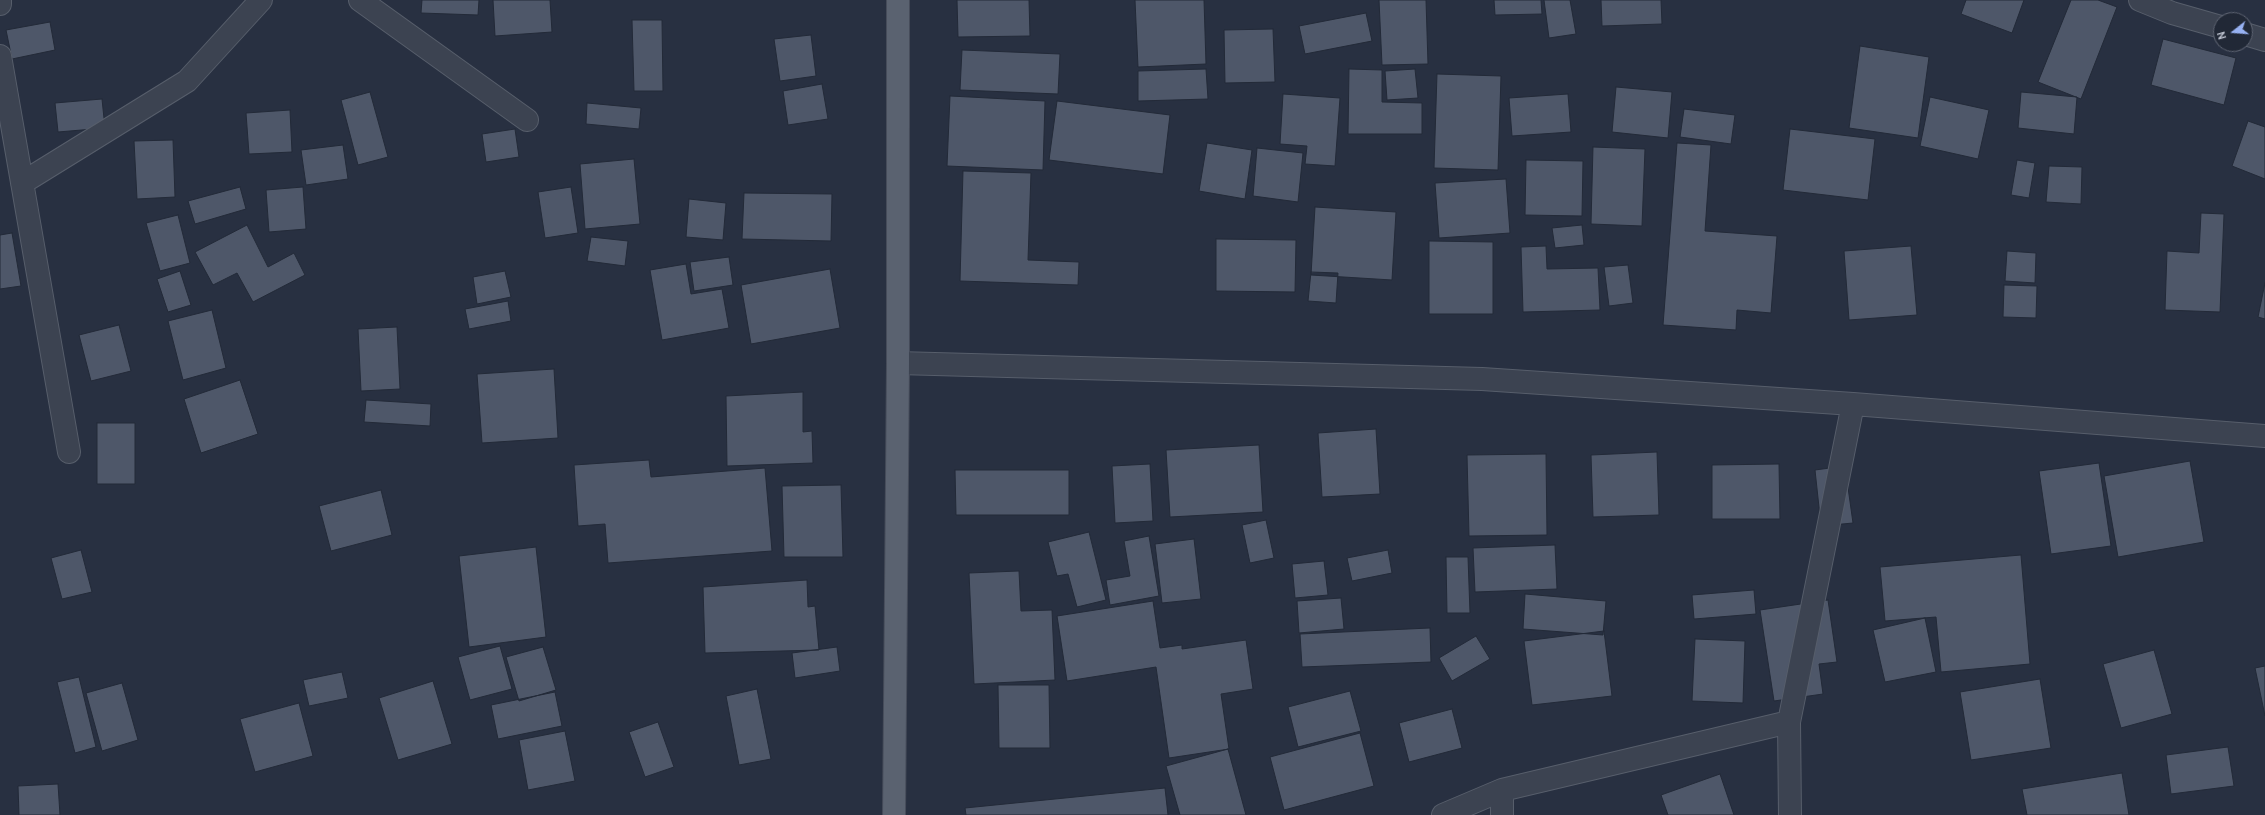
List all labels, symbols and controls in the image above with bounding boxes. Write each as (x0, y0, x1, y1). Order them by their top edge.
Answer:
north arrow (2213, 12, 2253, 52)
text: N (2215, 29, 2230, 41)

